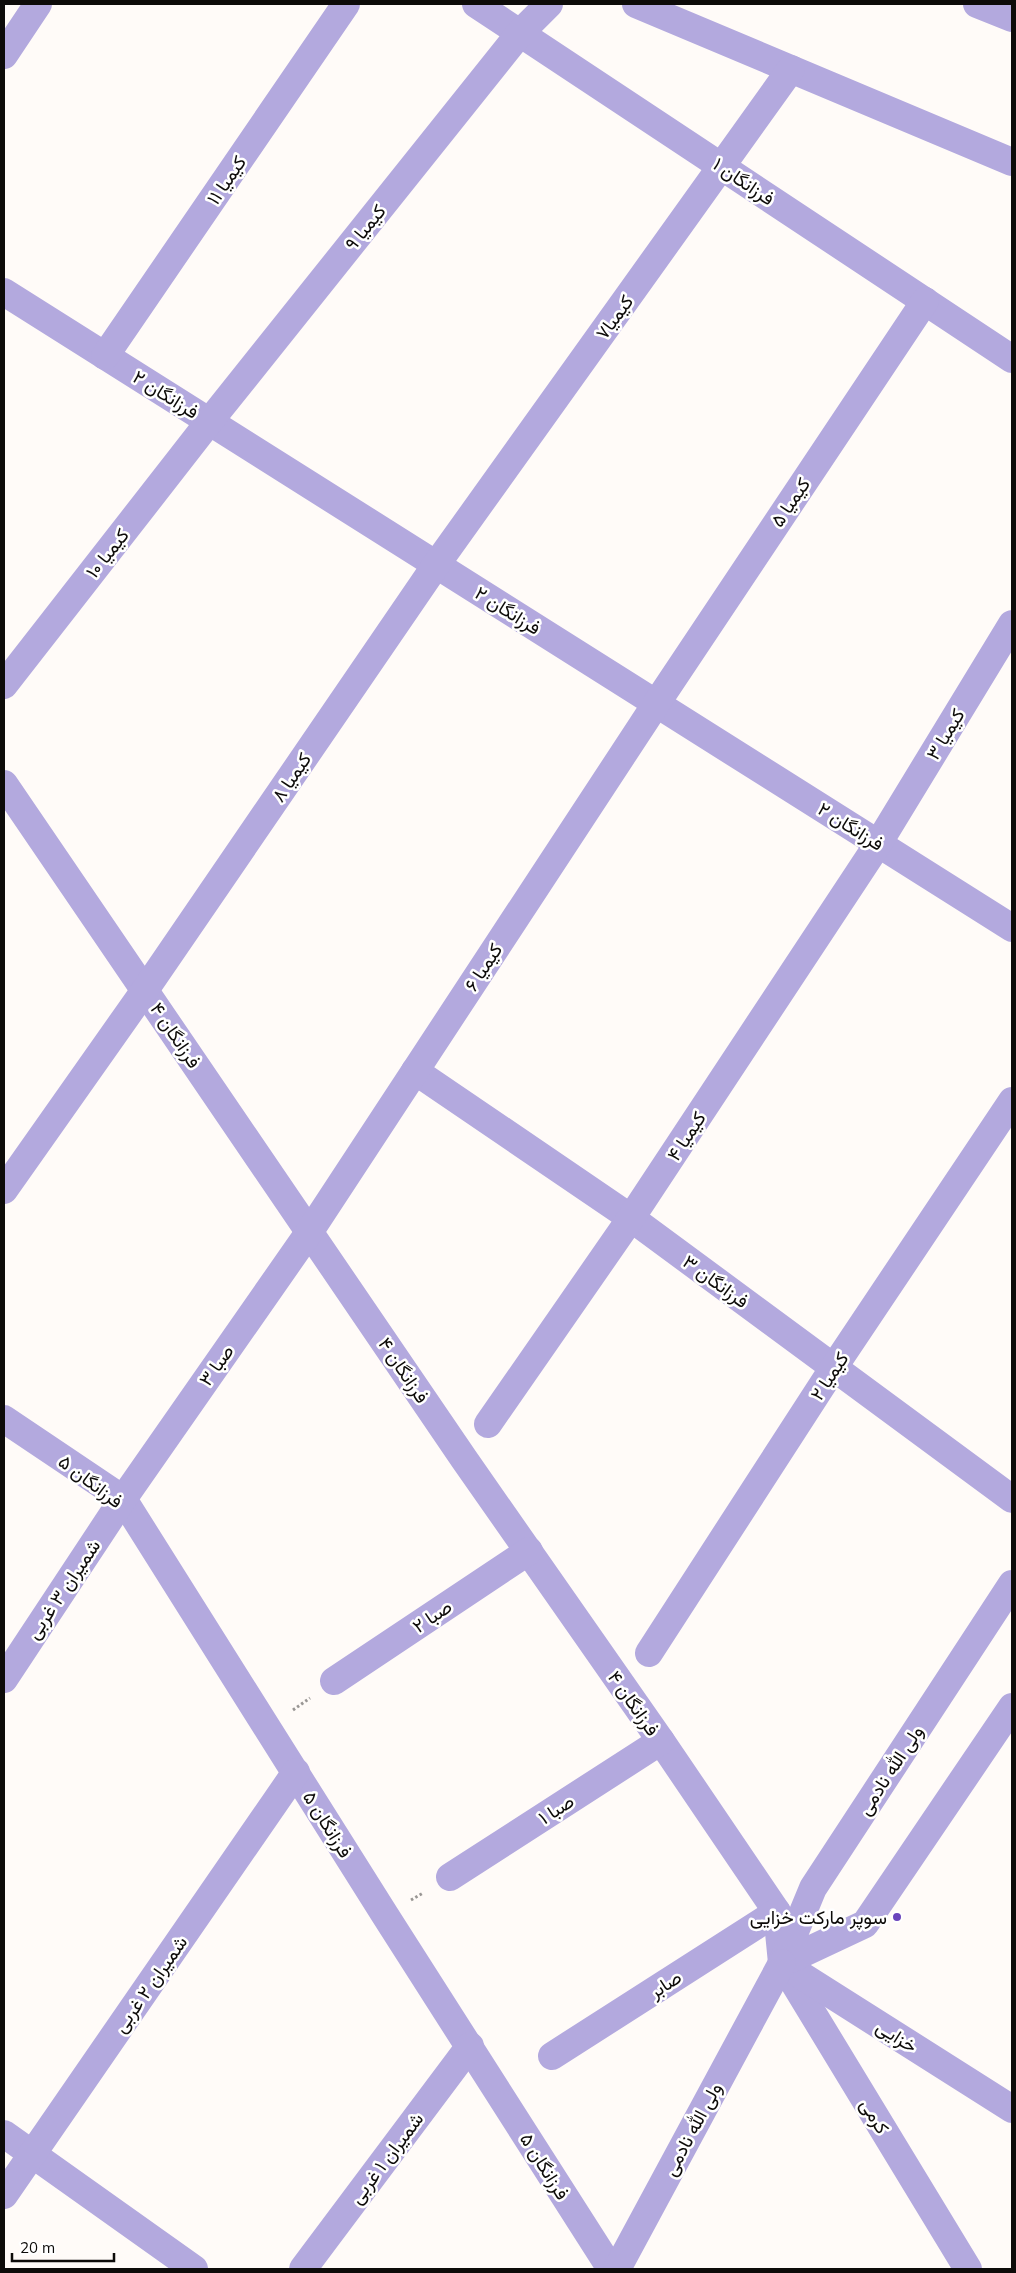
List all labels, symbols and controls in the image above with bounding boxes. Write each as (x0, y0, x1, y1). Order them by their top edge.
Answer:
street label: کیمیا ۱۱ (201, 151, 251, 209)
street label: فرزانگان ۱ (709, 152, 779, 210)
street label: کیمیا ۹ (339, 199, 391, 255)
street label: کیمیا۷ (590, 290, 638, 344)
street label: فرزانگان ۲ (129, 364, 203, 424)
street label: کیمیا ۵ (765, 473, 815, 531)
street label: کیمیا ۱۰ (80, 523, 134, 583)
street label: فرزانگان ۲ (471, 580, 545, 640)
street label: کیمیا ۳ (920, 704, 970, 764)
street label: کیمیا ۸ (266, 748, 316, 806)
street label: فرزانگان ۲ (814, 796, 888, 856)
street label: کیمیا ۶ (459, 939, 507, 995)
street label: فرزانگان ۴ (145, 998, 207, 1072)
street label: کیمیا ۴ (661, 1107, 711, 1165)
street label: فرزانگان ۳ (678, 1249, 754, 1313)
street label: فرزانگان ۴ (373, 1333, 435, 1407)
street label: صبا ۳ (193, 1340, 239, 1390)
street label: کیمیا ۲ (805, 1347, 853, 1405)
street label: فرزانگان ۵ (54, 1449, 128, 1513)
street label: شمیران ۳ غربی (21, 1534, 105, 1644)
street label: صبا ۲ (408, 1594, 456, 1638)
street label: فرزانگان ۴ (603, 1666, 665, 1740)
street label: ولی الله نادمی (852, 1721, 928, 1819)
street label: فرزانگان ۵ (298, 1786, 358, 1862)
street label: صبا ۱ (534, 1789, 578, 1829)
place label: سوپر مارکت خزایی (750, 1905, 887, 1931)
marker: سوپر مارکت خزایی (891, 1911, 903, 1923)
street label: شمیران ۲ غربی (108, 1931, 192, 2037)
street label: صابر (643, 1965, 686, 2004)
street label: خزایی (872, 2014, 922, 2058)
street label: ولی الله نادمی (657, 2078, 727, 2180)
street label: کرمی (855, 2094, 895, 2138)
street label: شمیران ۱ غربی (344, 2107, 428, 2209)
street label: فرزانگان ۵ (515, 2128, 575, 2204)
scale bar (12, 2230, 115, 2262)
text: 20 m (20, 2238, 55, 2257)

